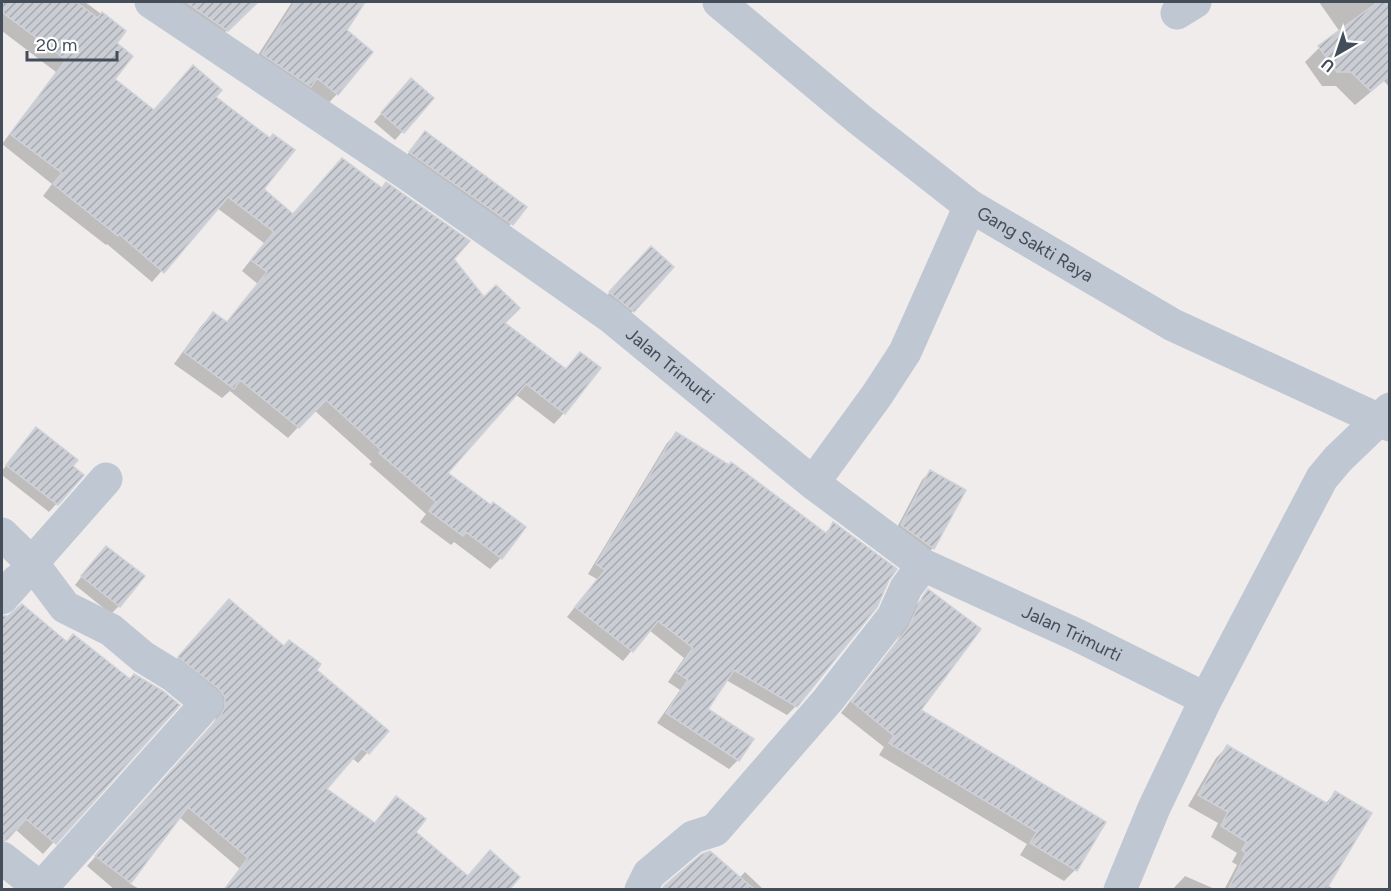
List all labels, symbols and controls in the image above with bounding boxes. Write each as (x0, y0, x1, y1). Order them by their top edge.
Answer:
scale bar (27, 24, 117, 62)
north arrow (1307, 24, 1367, 84)
text: 20 m (36, 34, 77, 56)
text: U (1318, 54, 1338, 76)
street label: Gang Sakti Raya (973, 202, 1097, 287)
street label: Jalan Trimurti (621, 323, 719, 408)
street label: Jalan Trimurti (1018, 600, 1125, 666)

